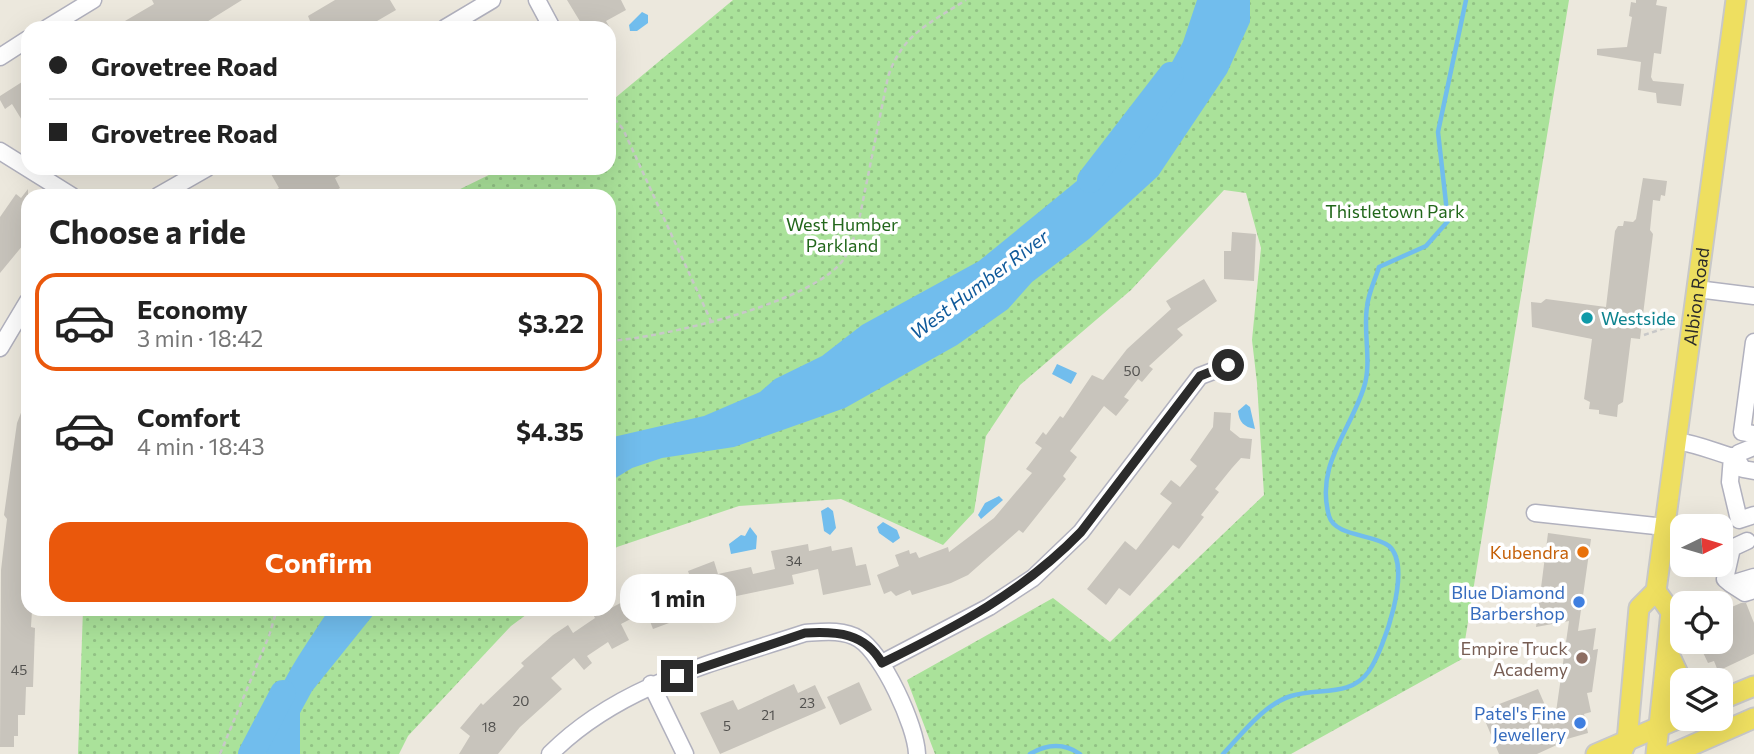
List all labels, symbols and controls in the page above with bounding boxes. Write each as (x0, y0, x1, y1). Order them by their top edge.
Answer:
text: Grovetree Road (91, 50, 278, 81)
text: Grovetree Road (91, 117, 278, 148)
park label: Thistletown Park (1325, 200, 1465, 222)
text: Choose a ride (49, 211, 246, 251)
park label: West Humber Parkland (786, 213, 898, 256)
water label: West Humber River (905, 224, 1054, 343)
street label: Albion Road (1678, 246, 1713, 347)
icon: car (53, 291, 116, 354)
text: Economy (137, 293, 248, 324)
text: $3.22 (518, 307, 584, 338)
place label: Westside (1601, 307, 1676, 329)
marker: Westside (1579, 310, 1595, 326)
text: 3 min · 18:42 (137, 324, 263, 352)
route start (1212, 349, 1244, 381)
house number: 50 (1123, 362, 1141, 379)
icon: car (53, 399, 116, 462)
text: Comfort (137, 401, 240, 432)
text: $4.35 (516, 415, 584, 446)
text: 4 min · 18:43 (137, 432, 265, 460)
north arrow (1670, 514, 1732, 578)
map controls (1670, 514, 1733, 731)
button: Confirm (49, 522, 588, 602)
place label: Kubendra (1490, 541, 1569, 563)
marker: Kubendra (1575, 544, 1591, 560)
house number: 34 (786, 552, 803, 569)
callout: 1 min (619, 574, 735, 624)
place label: Blue Diamond Barbershop (1451, 581, 1565, 624)
text: 1 min (651, 584, 705, 612)
button: locate (1670, 591, 1733, 654)
marker: Blue Diamond Barbershop (1571, 594, 1587, 610)
place label: Empire Truck Academy (1461, 637, 1568, 680)
marker: Empire Truck Academy (1574, 650, 1590, 666)
route end (661, 660, 693, 692)
house number: 45 (11, 661, 27, 678)
button: layers (1670, 668, 1733, 731)
house number: 20 (513, 692, 529, 709)
house number: 23 (799, 694, 815, 711)
place label: Patel's Fine Jewellery (1474, 702, 1566, 745)
house number: 21 (761, 706, 775, 723)
marker: Patel's Fine Jewellery (1572, 715, 1588, 731)
house number: 5 (723, 717, 731, 734)
house number: 18 (482, 718, 496, 735)

